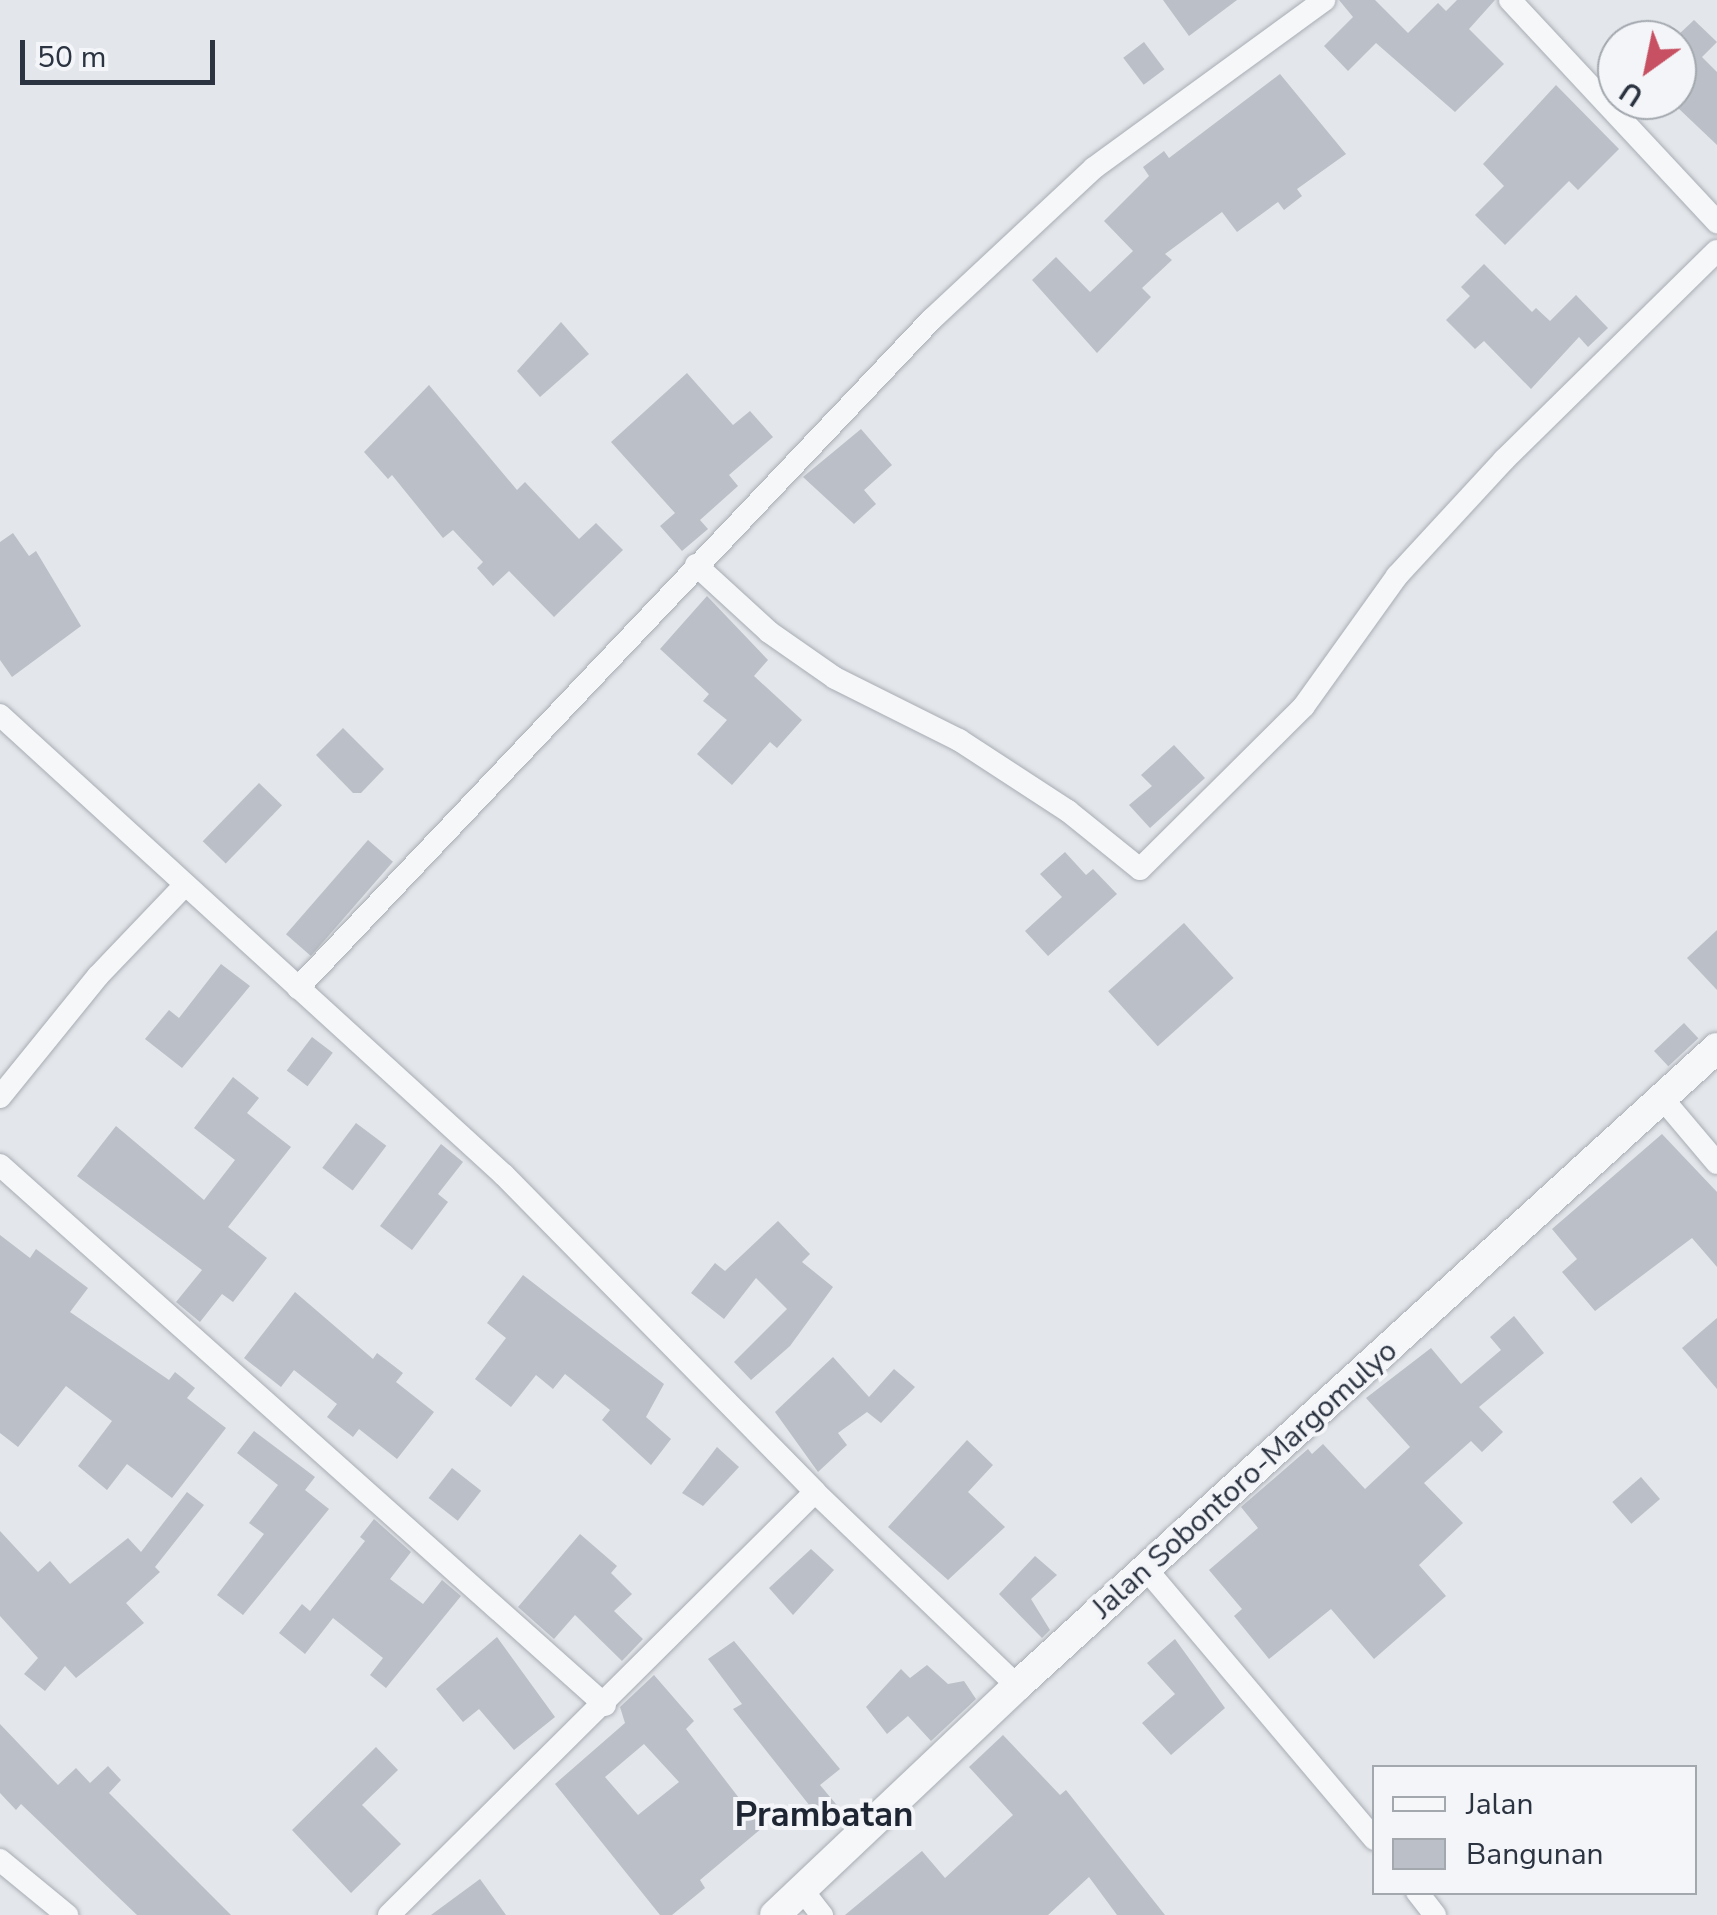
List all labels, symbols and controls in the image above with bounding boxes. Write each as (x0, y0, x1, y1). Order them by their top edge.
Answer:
scale bar (25, 20, 220, 82)
north arrow (1597, 20, 1697, 120)
text: 50 m (37, 37, 106, 78)
text: U (1613, 72, 1651, 115)
street label: Jalan Sobontoro-Margomulyo (1085, 1333, 1405, 1627)
legend (1372, 1765, 1697, 1895)
text: Jalan (1466, 1784, 1533, 1825)
district label: Prambatan (734, 1794, 914, 1836)
text: Bangunan (1466, 1834, 1604, 1875)

